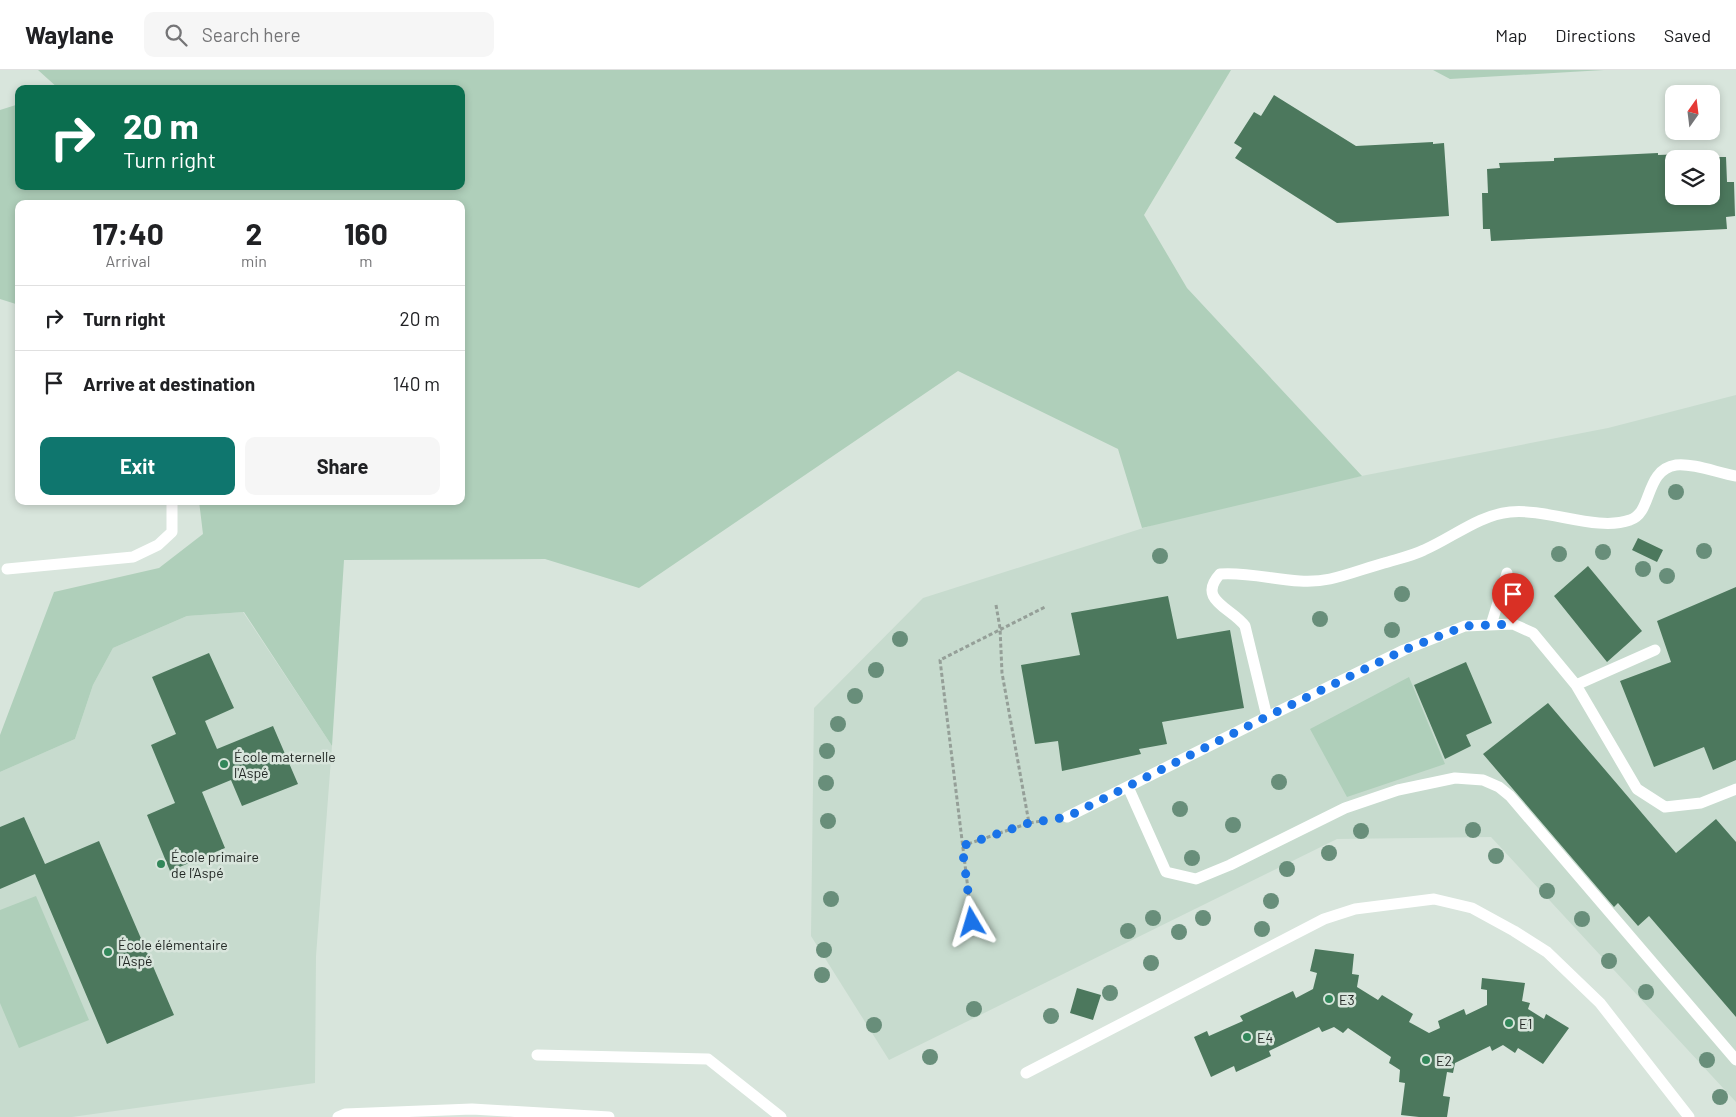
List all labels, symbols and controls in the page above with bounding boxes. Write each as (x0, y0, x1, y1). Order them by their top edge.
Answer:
search box (144, 12, 494, 57)
text: Waylane (25, 20, 114, 49)
icon: search (162, 21, 190, 49)
text: Search here (202, 23, 301, 46)
text: Map (1495, 24, 1527, 46)
text: Directions (1555, 24, 1636, 46)
text: Saved (1664, 24, 1711, 46)
north arrow (1665, 85, 1720, 140)
map controls (1665, 85, 1720, 205)
text: 20 m (123, 104, 199, 146)
icon: right (40, 105, 105, 170)
text: Turn right (123, 146, 216, 172)
button: layers (1665, 150, 1720, 205)
text: 17:40 (92, 215, 164, 251)
text: 2 (245, 215, 262, 251)
text: 160 (344, 215, 388, 251)
text: Arrival (106, 251, 150, 270)
text: min (241, 251, 267, 270)
text: m (359, 251, 373, 270)
icon: right (40, 304, 68, 332)
text: Turn right (83, 307, 165, 330)
text: 20 m (400, 307, 440, 330)
icon: arrive (40, 369, 68, 397)
text: Arrive at destination (83, 372, 255, 395)
text: 140 m (393, 372, 440, 395)
button: Exit (40, 437, 235, 495)
button: Share (245, 437, 440, 495)
pin (1492, 573, 1534, 624)
icon: arrive (1499, 580, 1527, 608)
place label: École maternelle l'Aspé (234, 748, 336, 781)
marker: École maternelle l'Aspé (218, 758, 230, 770)
place label: École primaire de l’Aspé (171, 848, 259, 881)
marker: École primaire de l’Aspé (155, 858, 167, 870)
position arrow (945, 895, 997, 947)
place label: École élémentaire l'Aspé (118, 936, 228, 969)
marker: École élémentaire l'Aspé (102, 946, 114, 958)
place label: E3 (1339, 991, 1355, 1008)
marker: E3 (1323, 993, 1335, 1005)
place label: E1 (1519, 1015, 1532, 1032)
marker: E1 (1503, 1017, 1515, 1029)
place label: E4 (1257, 1029, 1273, 1046)
marker: E4 (1241, 1031, 1253, 1043)
place label: E2 (1436, 1052, 1452, 1069)
marker: E2 (1420, 1054, 1432, 1066)

